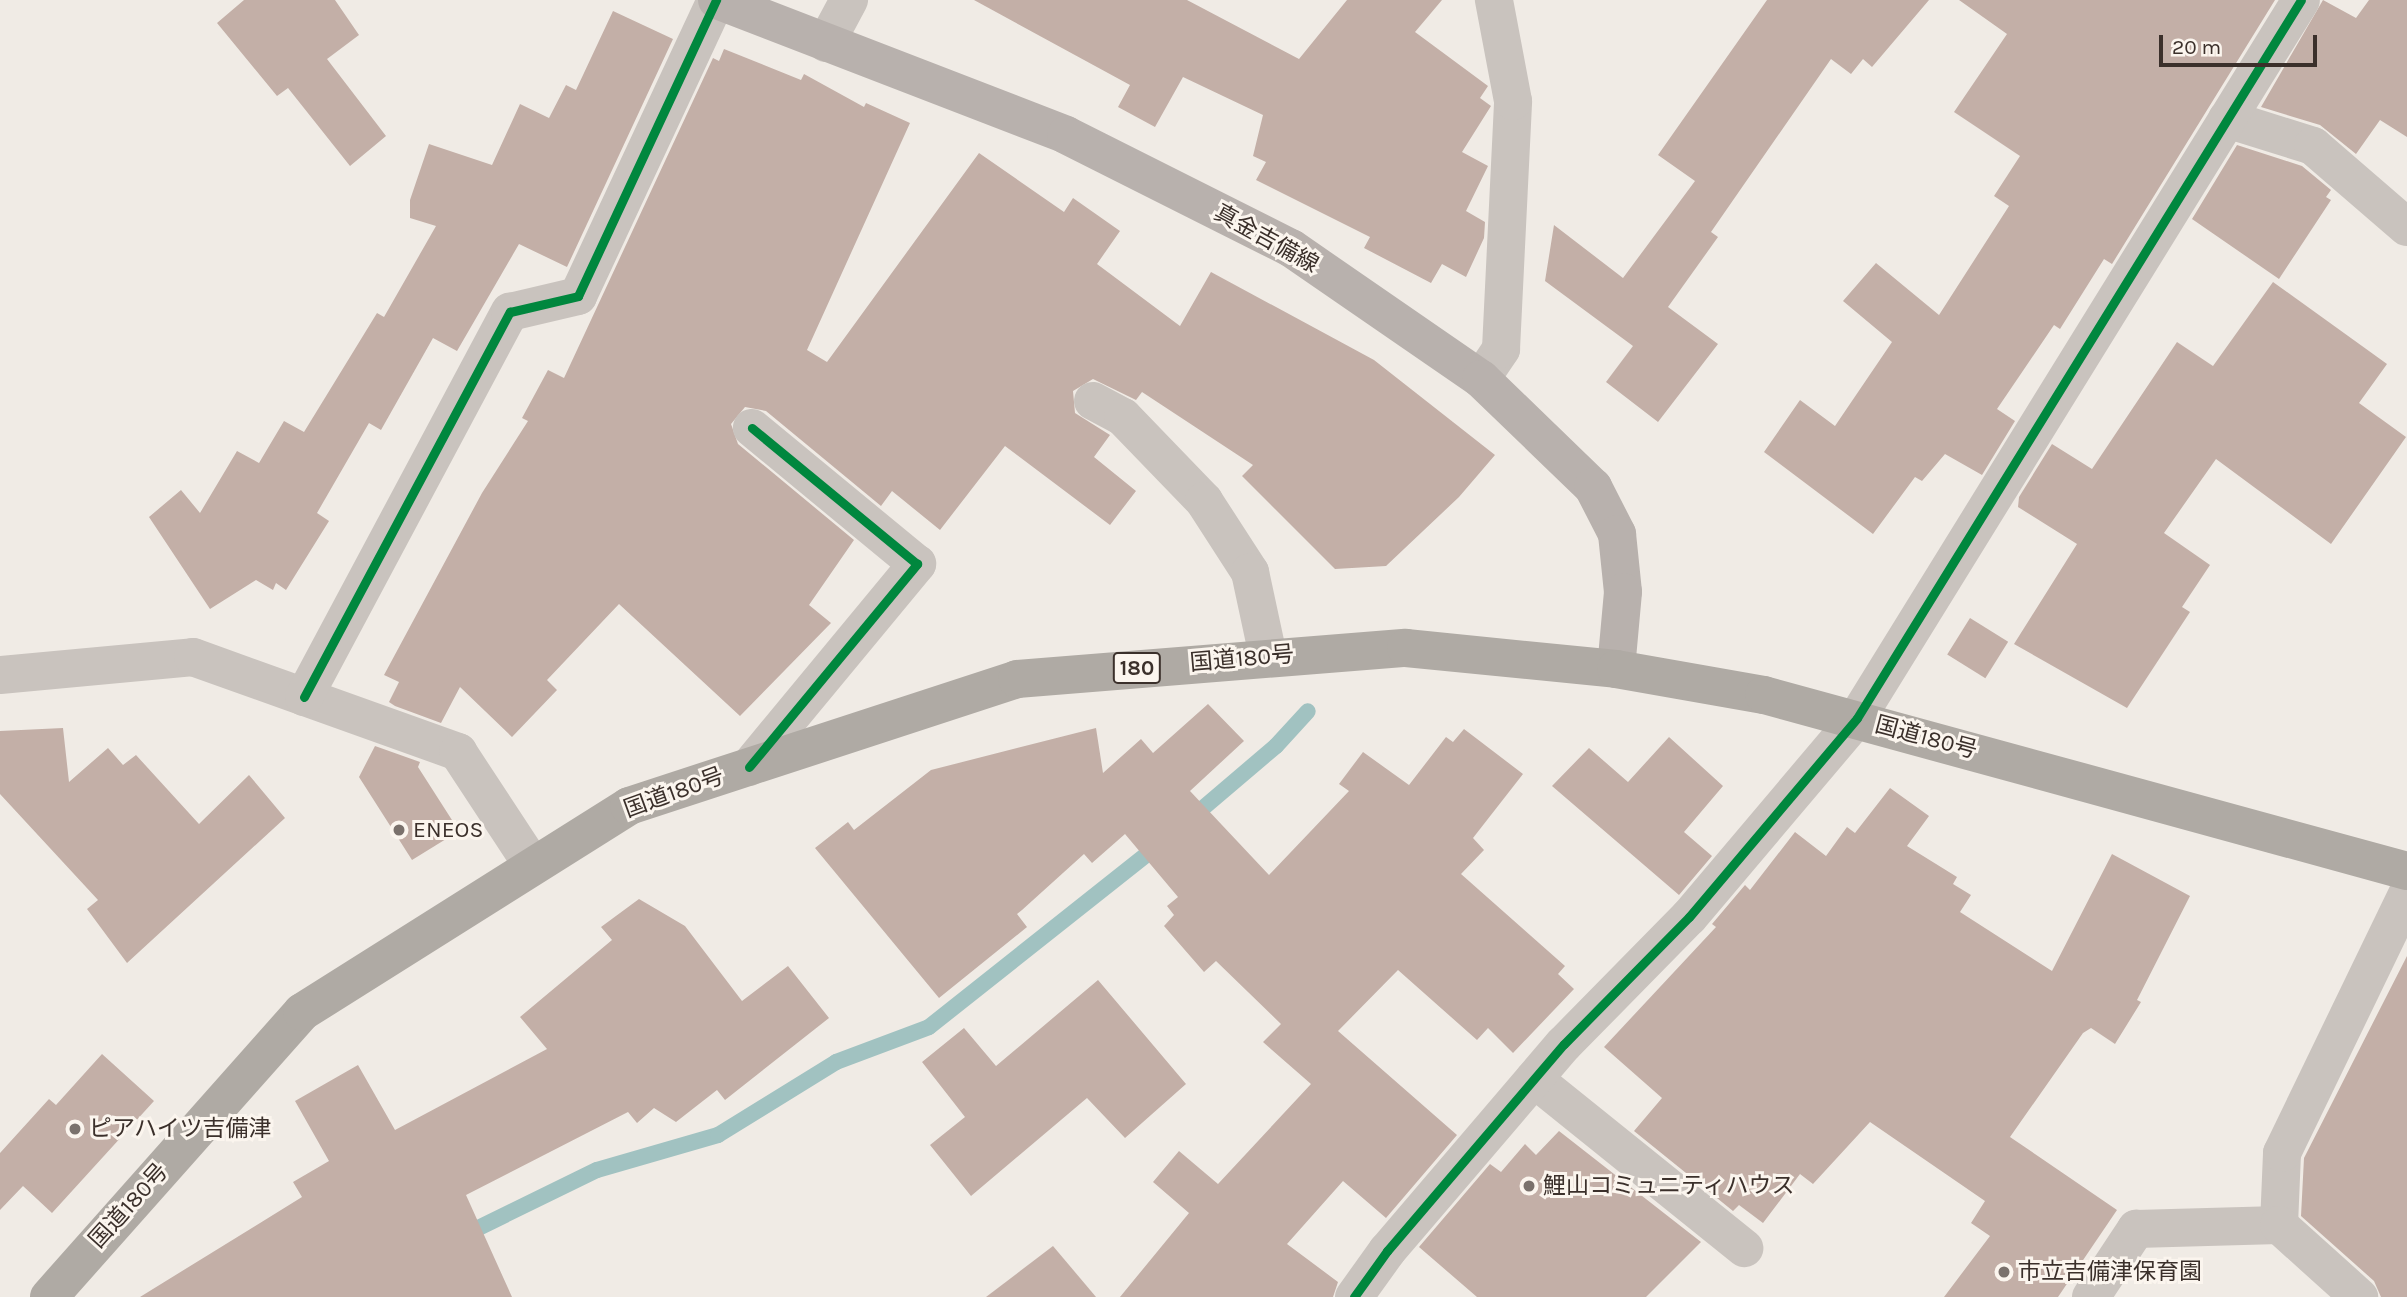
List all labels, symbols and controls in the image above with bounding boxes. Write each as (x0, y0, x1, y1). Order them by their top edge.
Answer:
scale bar (2162, 21, 2320, 65)
text: 20 m (2172, 35, 2221, 59)
street label: 真金吉備線 (1209, 199, 1323, 279)
street label: 国道180号 (1189, 641, 1295, 677)
road number: 180 (1112, 650, 1162, 686)
street label: 国道180号 (1872, 711, 1980, 765)
street label: 国道180号 (620, 762, 728, 824)
place label: ENEOS (413, 816, 483, 844)
marker: ENEOS (391, 822, 407, 838)
place label: ピアハイツ吉備津 (89, 1115, 273, 1143)
marker: ピアハイツ吉備津 (67, 1121, 83, 1137)
street label: 国道180号 (84, 1158, 174, 1254)
place label: 鯉山コミュニティハウス (1543, 1172, 1796, 1200)
marker: 鯉山コミュニティハウス (1521, 1178, 1537, 1194)
place label: 市立吉備津保育園 (2018, 1258, 2202, 1286)
marker: 市立吉備津保育園 (1996, 1264, 2012, 1280)

